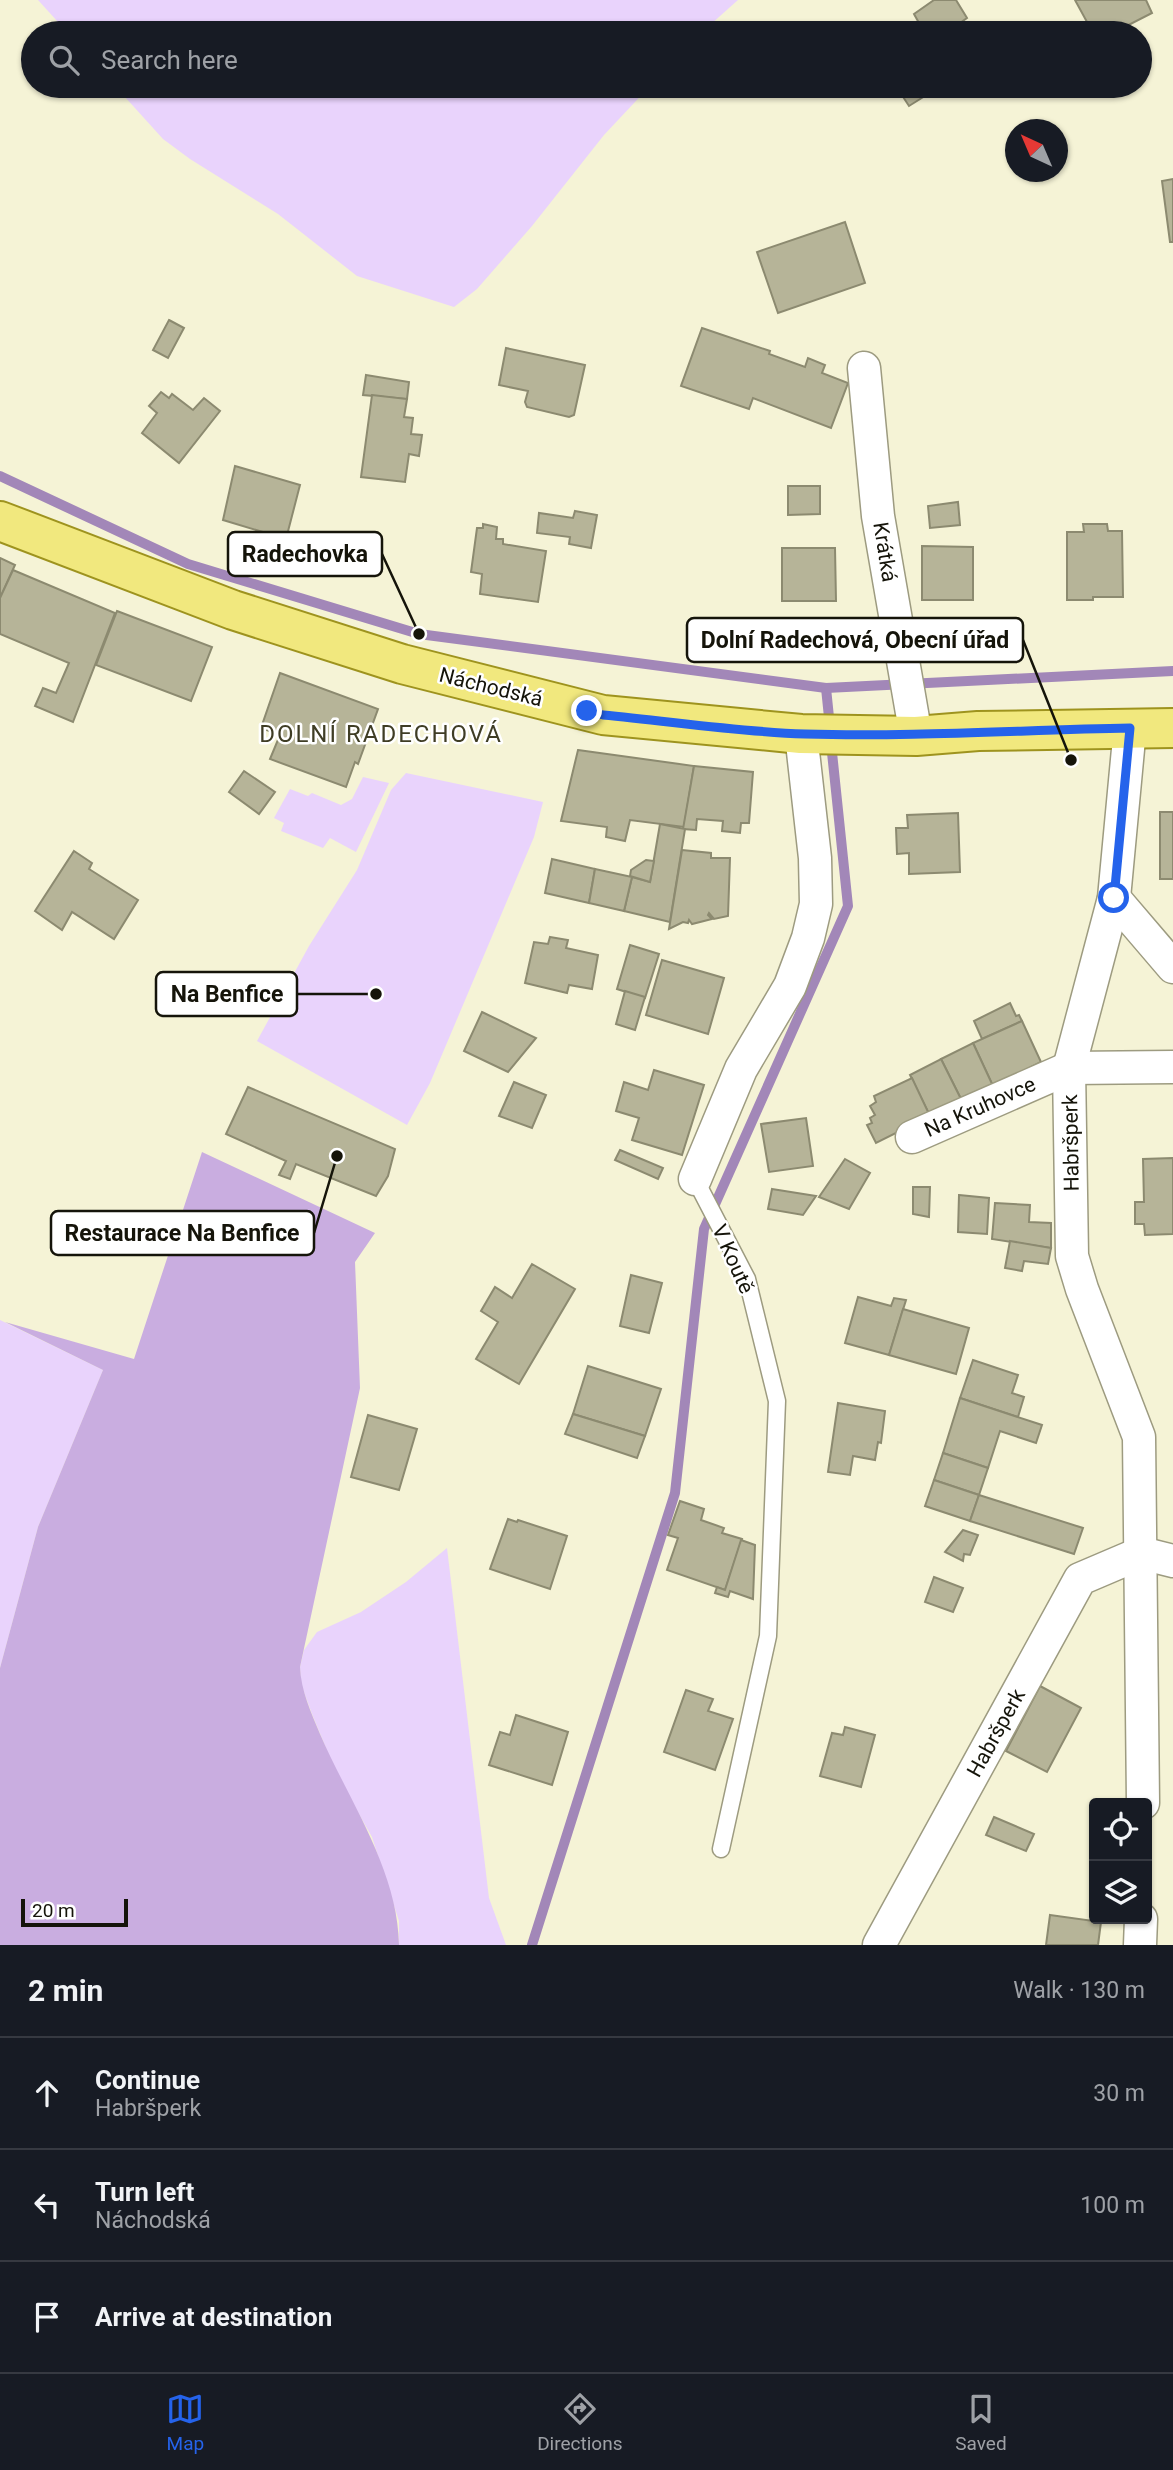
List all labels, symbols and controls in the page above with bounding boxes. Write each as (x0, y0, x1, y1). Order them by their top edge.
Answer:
search box (21, 21, 1152, 98)
icon: search (45, 41, 83, 79)
text: Search here (101, 45, 238, 75)
north arrow (1005, 119, 1068, 182)
street label: Krátká (868, 520, 902, 584)
callout: Radechovka (228, 532, 382, 576)
text: Radechovka (242, 541, 368, 568)
callout: Dolní Radechová, Obecní úřad (687, 618, 1023, 662)
text: Dolní Radechová, Obecní úřad (701, 627, 1009, 654)
street label: Náchodská (437, 663, 545, 711)
route end (571, 695, 602, 726)
district label: DOLNÍ RADECHOVÁ (259, 720, 503, 748)
route start (1098, 882, 1129, 913)
callout: Na Benfice (156, 972, 297, 1016)
text: Na Benfice (171, 981, 283, 1008)
street label: Na Kruhovce (921, 1072, 1039, 1142)
street label: Habršperk (1058, 1094, 1084, 1192)
callout: Restaurace Na Benfice (51, 1211, 314, 1255)
text: Restaurace Na Benfice (64, 1220, 300, 1247)
street label: V Koutě (707, 1221, 759, 1297)
street label: Habršperk (962, 1685, 1030, 1781)
map controls (1089, 1798, 1152, 1924)
button: locate (1089, 1798, 1152, 1861)
button: layers (1089, 1861, 1152, 1924)
scale bar (21, 1896, 128, 1928)
text: 20 m (32, 1899, 75, 1922)
text: 2 min (28, 1973, 103, 2008)
text: Walk · 130 m (1013, 1977, 1145, 2004)
text: Continue (95, 2065, 200, 2095)
icon: ahead (28, 2074, 66, 2112)
text: 30 m (1093, 2080, 1145, 2107)
text: Habršperk (95, 2095, 201, 2122)
text: Turn left (95, 2177, 194, 2207)
icon: left (28, 2186, 66, 2224)
text: 100 m (1080, 2192, 1145, 2219)
text: Náchodská (95, 2207, 211, 2234)
icon: arrive (28, 2298, 66, 2336)
text: Arrive at destination (95, 2302, 332, 2332)
tab: Map (166, 2390, 204, 2455)
tab: Directions (537, 2390, 622, 2455)
tab: Saved (955, 2390, 1007, 2455)

